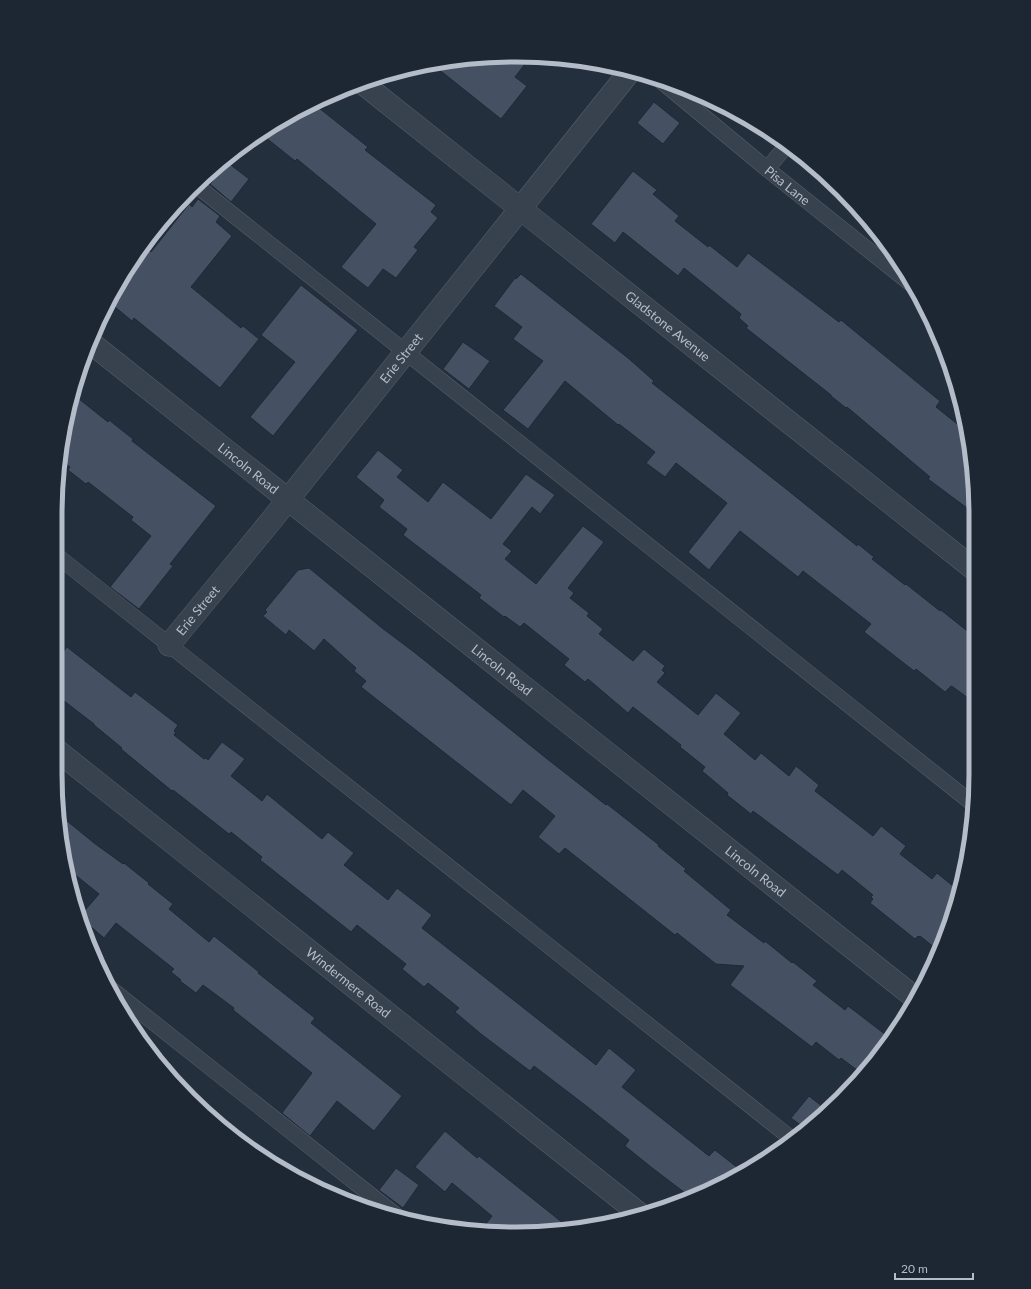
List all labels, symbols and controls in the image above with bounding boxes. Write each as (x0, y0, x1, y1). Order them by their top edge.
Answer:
street label: Pisa Lane (762, 162, 814, 208)
street label: Gladstone Avenue (622, 287, 714, 365)
street label: Erie Street (376, 329, 426, 386)
street label: Lincoln Road (215, 439, 282, 497)
street label: Erie Street (172, 582, 223, 638)
street label: Lincoln Road (468, 641, 536, 699)
street label: Lincoln Road (722, 842, 789, 900)
street label: Windermere Road (303, 944, 394, 1021)
scale bar (895, 1255, 973, 1281)
text: 20 m (901, 1261, 928, 1276)

